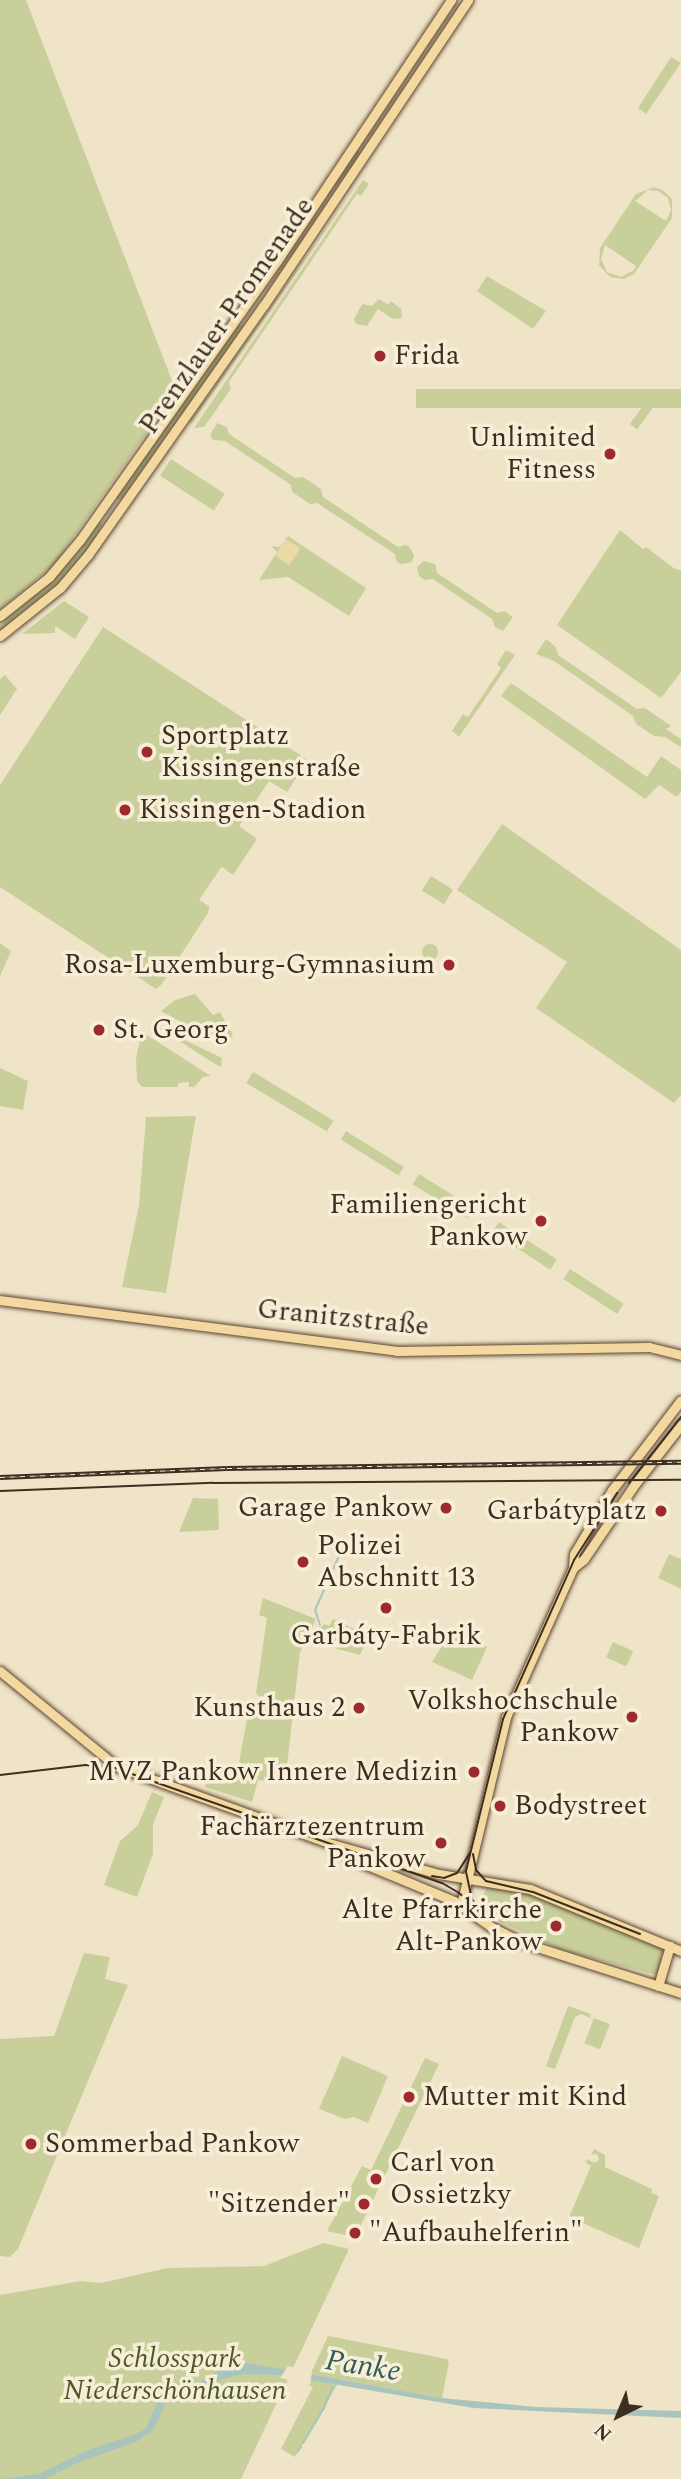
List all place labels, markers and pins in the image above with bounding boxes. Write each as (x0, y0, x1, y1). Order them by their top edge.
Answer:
place label: Frida (394, 339, 460, 373)
marker: Frida (372, 348, 388, 364)
place label: Unlimited Fitness (469, 421, 596, 487)
marker: Unlimited Fitness (602, 446, 618, 462)
place label: Sportplatz Kissingenstraße (161, 719, 361, 785)
marker: Sportplatz Kissingenstraße (139, 744, 155, 760)
place label: Kissingen-Stadion (139, 793, 366, 827)
marker: Kissingen-Stadion (117, 802, 133, 818)
place label: Rosa-Luxemburg-Gymnasium (64, 948, 435, 982)
marker: Rosa-Luxemburg-Gymnasium (441, 957, 457, 973)
place label: St. Georg (113, 1013, 229, 1047)
marker: St. Georg (91, 1022, 107, 1038)
place label: Familiengericht Pankow (329, 1188, 527, 1254)
marker: Familiengericht Pankow (533, 1213, 549, 1229)
place label: Garage Pankow (238, 1491, 432, 1525)
place label: Garbátyplatz (487, 1494, 647, 1528)
marker: Garage Pankow (438, 1500, 454, 1516)
marker: Garbátyplatz (653, 1503, 669, 1519)
place label: Polizei Abschnitt 13 (317, 1529, 475, 1595)
marker: Polizei Abschnitt 13 (295, 1554, 311, 1570)
marker: Garbáty-Fabrik (378, 1600, 394, 1616)
place label: Garbáty-Fabrik (290, 1619, 482, 1653)
place label: Volkshochschule Pankow (408, 1684, 618, 1750)
place label: Kunsthaus 2 (193, 1691, 345, 1725)
marker: Kunsthaus 2 (351, 1700, 367, 1716)
marker: Volkshochschule Pankow (624, 1709, 640, 1725)
place label: MVZ Pankow Innere Medizin (88, 1755, 458, 1789)
marker: MVZ Pankow Innere Medizin (464, 1762, 484, 1782)
place label: Bodystreet (514, 1789, 647, 1823)
marker: Bodystreet (492, 1798, 508, 1814)
place label: Fachärztezentrum Pankow (199, 1810, 425, 1876)
marker: Fachärztezentrum Pankow (431, 1833, 451, 1853)
place label: Alte Pfarrkirche Alt-Pankow (341, 1893, 542, 1959)
marker: Alte Pfarrkirche Alt-Pankow (548, 1918, 564, 1934)
place label: Mutter mit Kind (423, 2080, 627, 2114)
marker: Mutter mit Kind (401, 2089, 417, 2105)
place label: Sommerbad Pankow (45, 2127, 299, 2161)
marker: Sommerbad Pankow (23, 2136, 39, 2152)
place label: Carl von Ossietzky (390, 2146, 511, 2212)
marker: Carl von Ossietzky (368, 2171, 384, 2187)
place label: "Sitzender" (208, 2187, 350, 2221)
marker: "Sitzender" (356, 2196, 372, 2212)
place label: "Aufbauhelferin" (369, 2216, 583, 2250)
marker: "Aufbauhelferin" (347, 2225, 363, 2241)

